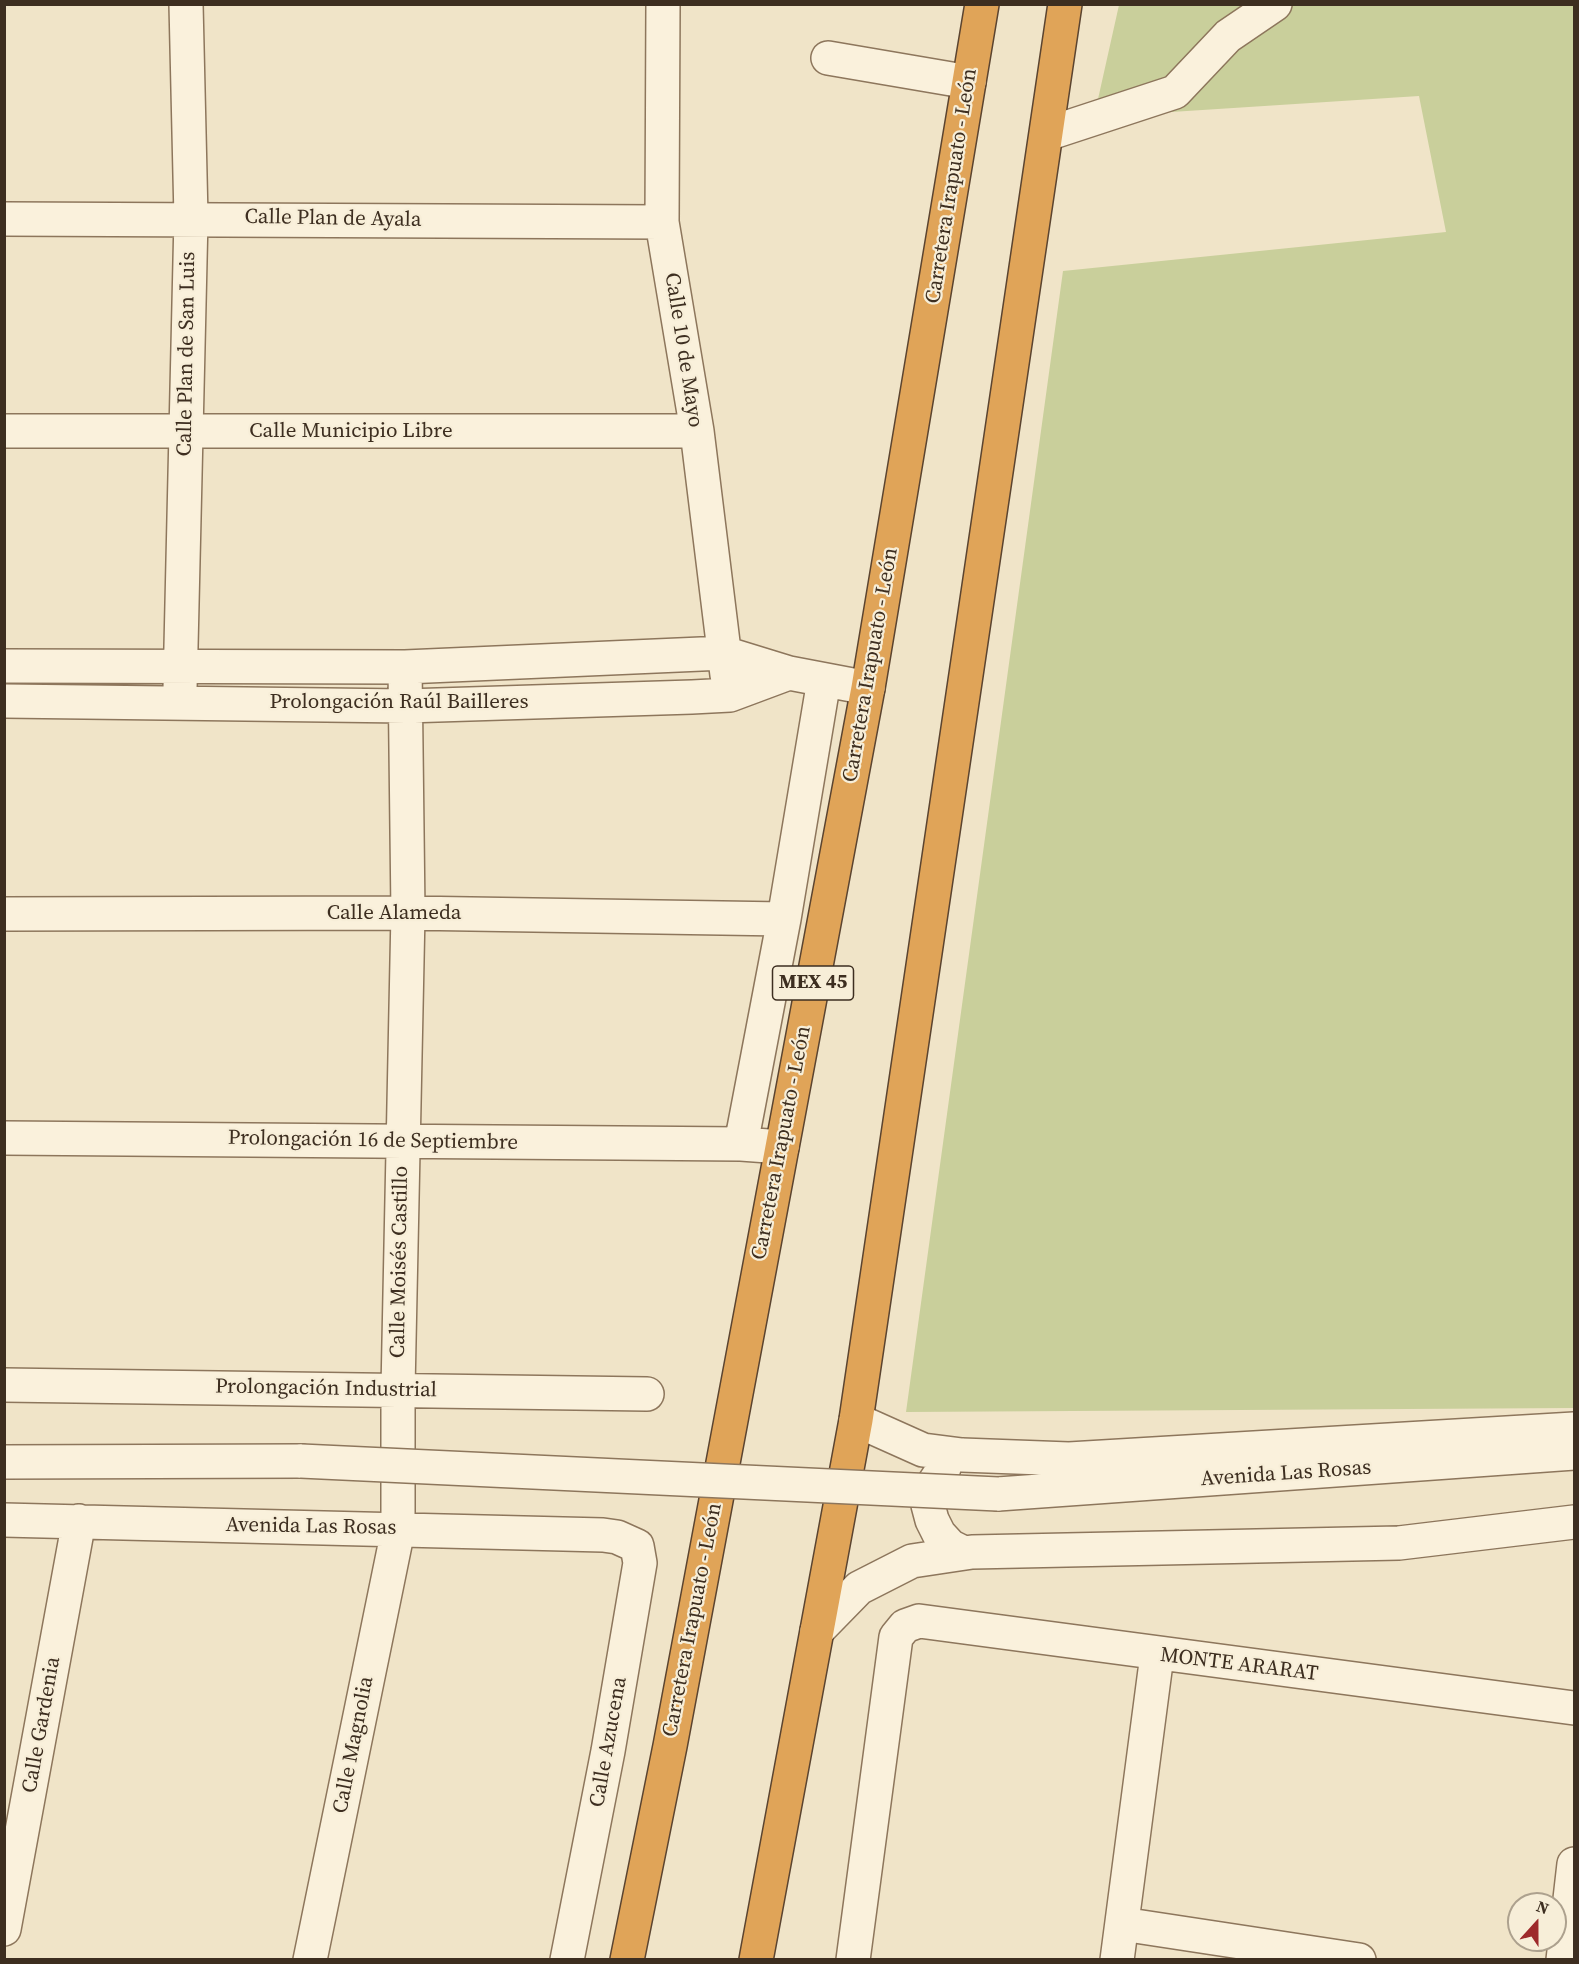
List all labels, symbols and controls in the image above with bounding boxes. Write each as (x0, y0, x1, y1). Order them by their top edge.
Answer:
street label: Carretera Irapuato - León (921, 67, 983, 305)
street label: Calle Plan de Ayala (244, 205, 422, 233)
street label: Calle Plan de San Luis (173, 251, 201, 457)
street label: Calle 10 de Mayo (658, 271, 708, 429)
street label: Calle Municipio Libre (249, 419, 453, 445)
street label: Carretera Irapuato - León (838, 546, 904, 784)
street label: Prolongación Raúl Bailleres (269, 690, 529, 716)
street label: Calle Alameda (327, 901, 461, 927)
road number: MEX 45 (772, 966, 854, 1000)
street label: Carretera Irapuato - León (747, 1024, 817, 1262)
street label: Prolongación 16 de Septiembre (228, 1126, 518, 1156)
street label: Calle Moisés Castillo (386, 1166, 414, 1358)
street label: Prolongación Industrial (215, 1374, 437, 1404)
street label: Avenida Las Rosas (1200, 1455, 1372, 1493)
street label: Carretera Irapuato - León (658, 1501, 728, 1739)
street label: Avenida Las Rosas (225, 1513, 397, 1541)
street label: MONTE ARARAT (1158, 1643, 1320, 1687)
street label: Calle Gardenia (18, 1655, 66, 1795)
street label: Calle Magnolia (328, 1674, 380, 1816)
street label: Calle Azucena (585, 1675, 633, 1809)
north arrow (1507, 1892, 1567, 1952)
text: N (1533, 1895, 1552, 1919)

